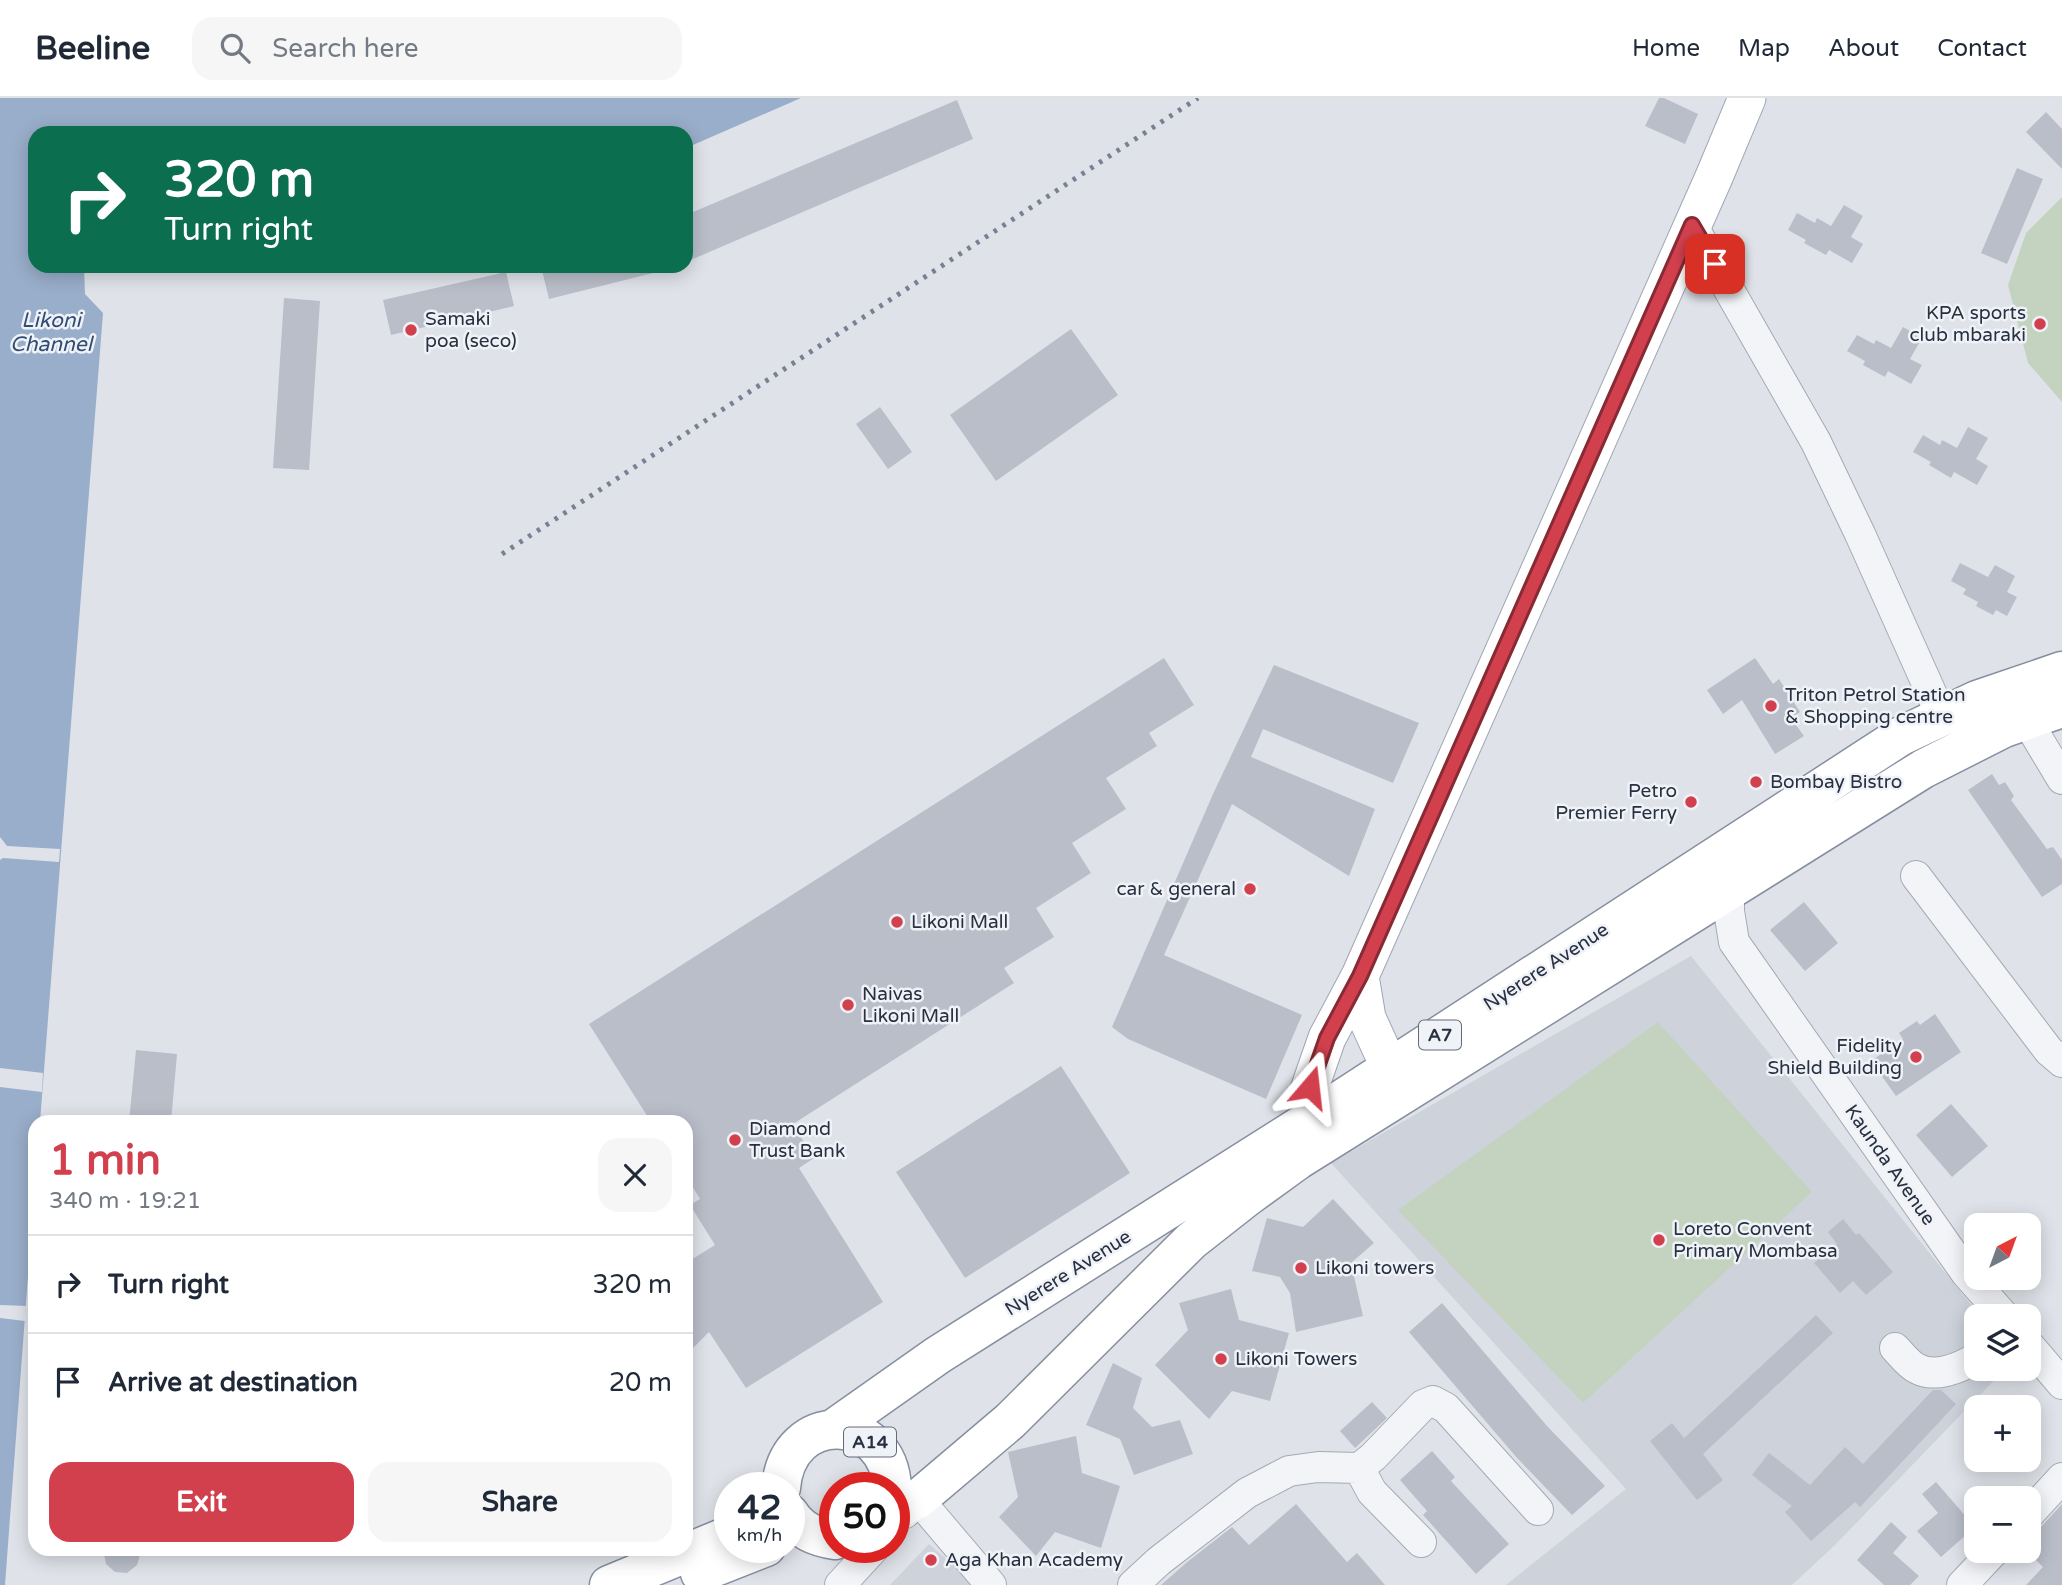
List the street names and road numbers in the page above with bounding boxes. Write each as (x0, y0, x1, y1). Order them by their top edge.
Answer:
street label: Nyerere Avenue (1479, 918, 1613, 1016)
road number: A7 (1419, 1020, 1461, 1050)
street label: Kaunda Avenue (1840, 1100, 1940, 1230)
street label: Nyerere Avenue (1001, 1225, 1135, 1321)
road number: A14 (844, 1428, 896, 1456)

